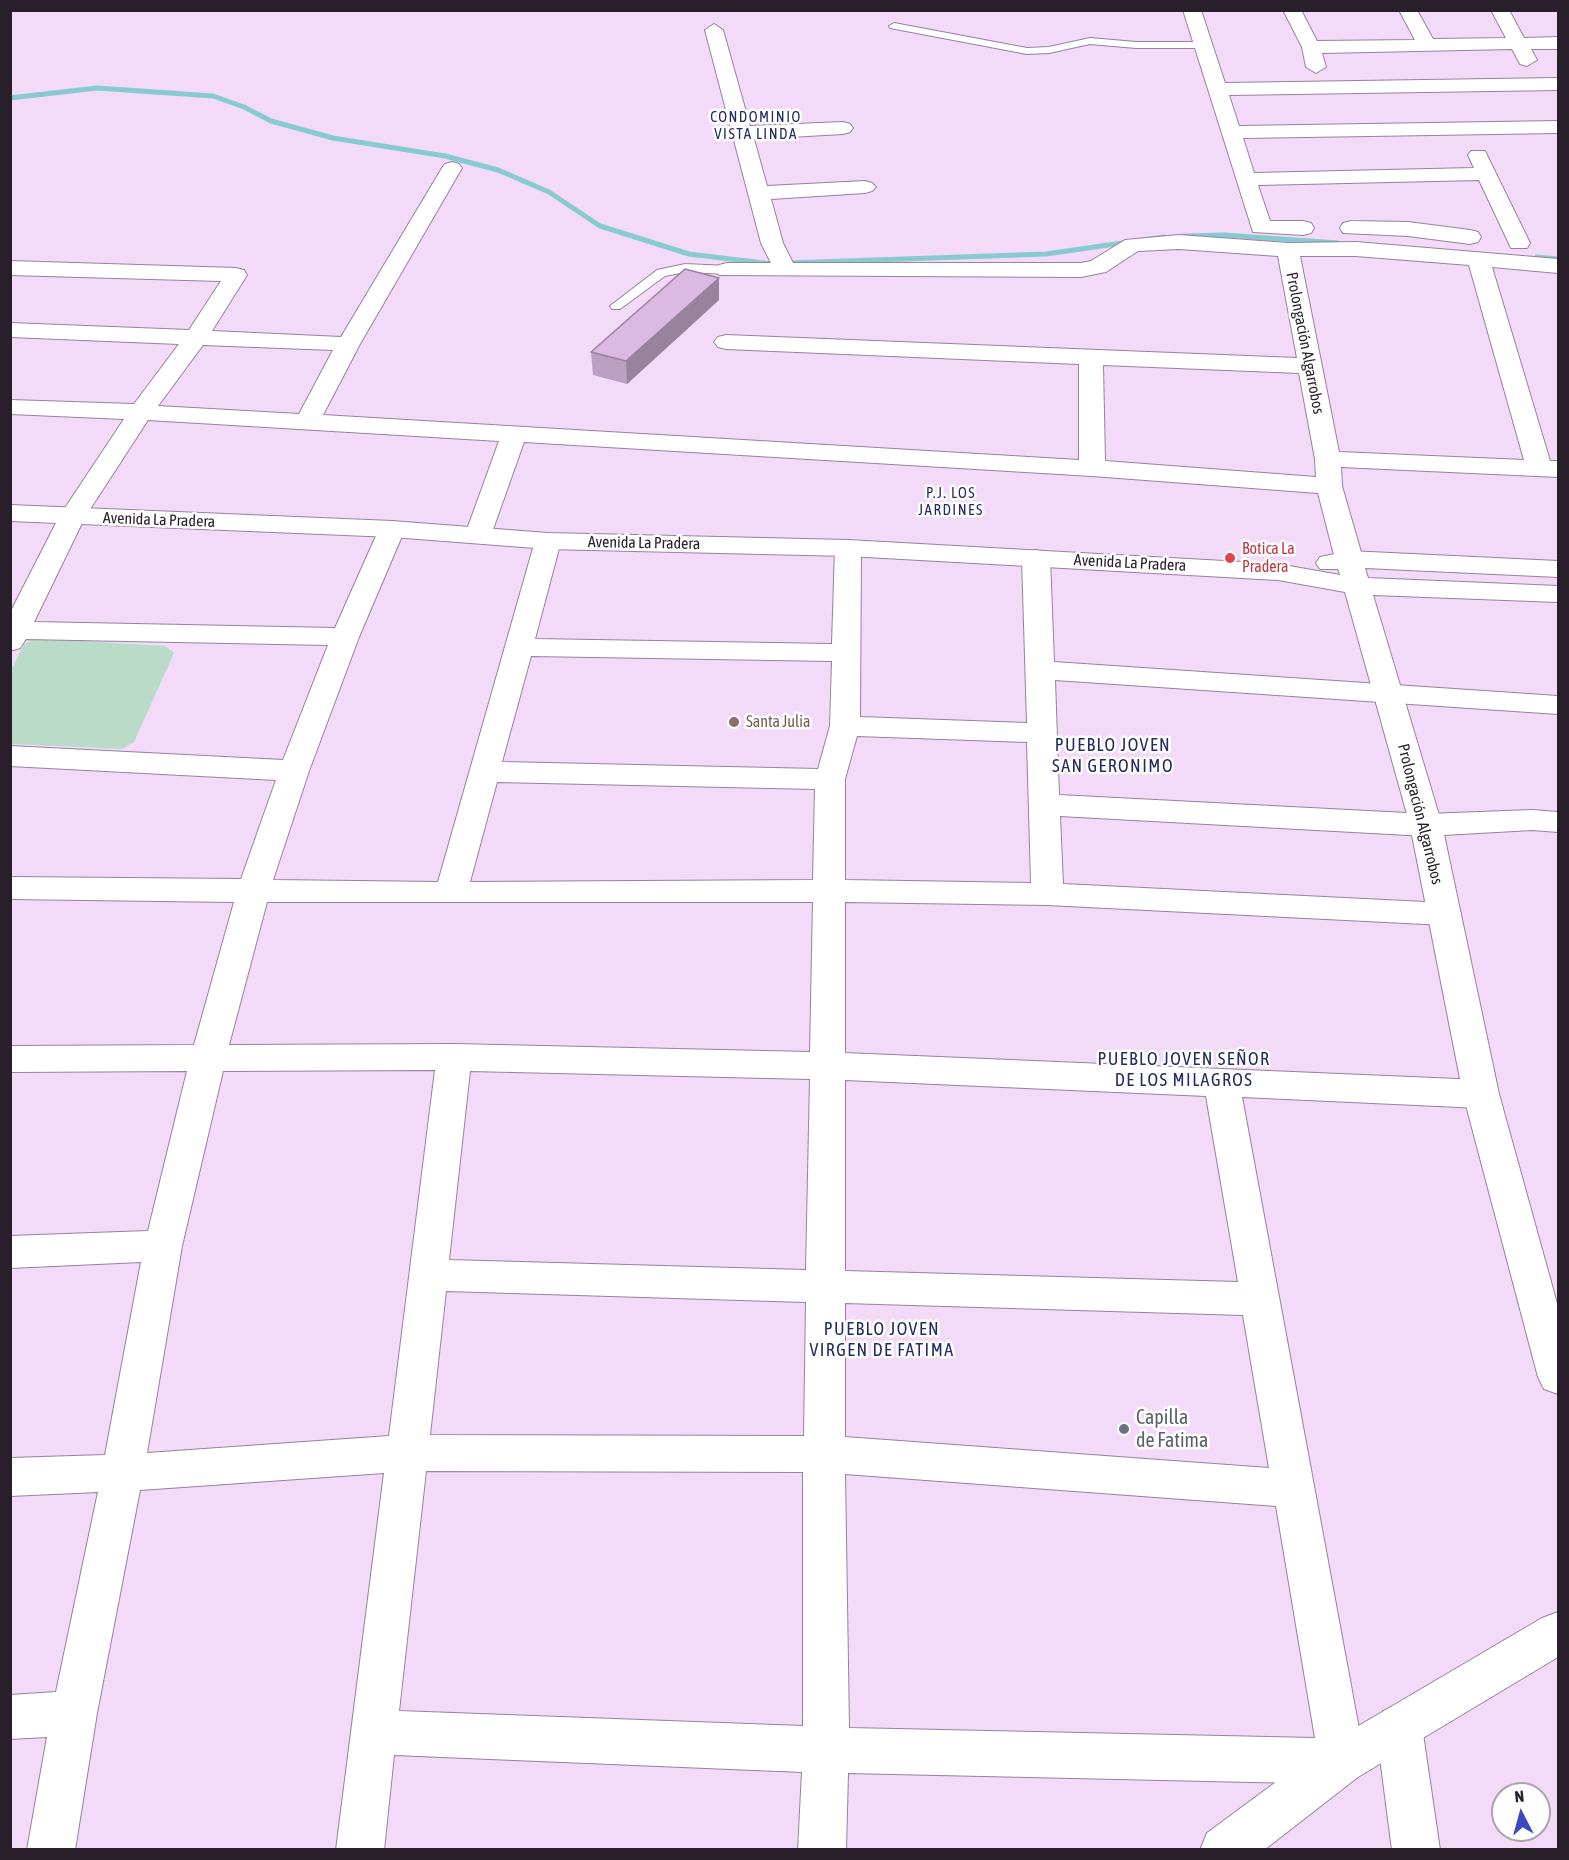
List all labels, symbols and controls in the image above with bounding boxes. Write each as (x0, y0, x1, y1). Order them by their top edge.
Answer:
district label: CONDOMINIO VISTA LINDA (710, 108, 802, 143)
street label: Prolongación Algarrobos (1282, 270, 1328, 416)
district label: P.J. LOS JARDINES (918, 484, 984, 519)
street label: Avenida La Pradera (103, 508, 215, 532)
street label: Avenida La Pradera (588, 532, 700, 554)
place label: Botica La Pradera (1242, 539, 1295, 577)
street label: Avenida La Pradera (1073, 550, 1187, 576)
marker: Botica La Pradera (1223, 551, 1237, 565)
place label: Santa Julia (746, 712, 810, 732)
marker: Santa Julia (727, 715, 741, 729)
district label: PUEBLO JOVEN SAN GERONIMO (1052, 734, 1174, 777)
street label: Prolongación Algarrobos (1393, 742, 1447, 886)
district label: PUEBLO JOVEN SEÑOR DE LOS MILAGROS (1097, 1048, 1271, 1090)
district label: PUEBLO JOVEN VIRGEN DE FATIMA (809, 1318, 955, 1360)
place label: Capilla de Fatima (1136, 1406, 1208, 1453)
marker: Capilla de Fatima (1117, 1422, 1131, 1436)
north arrow (1491, 1782, 1551, 1842)
text: N (1514, 1787, 1525, 1806)

